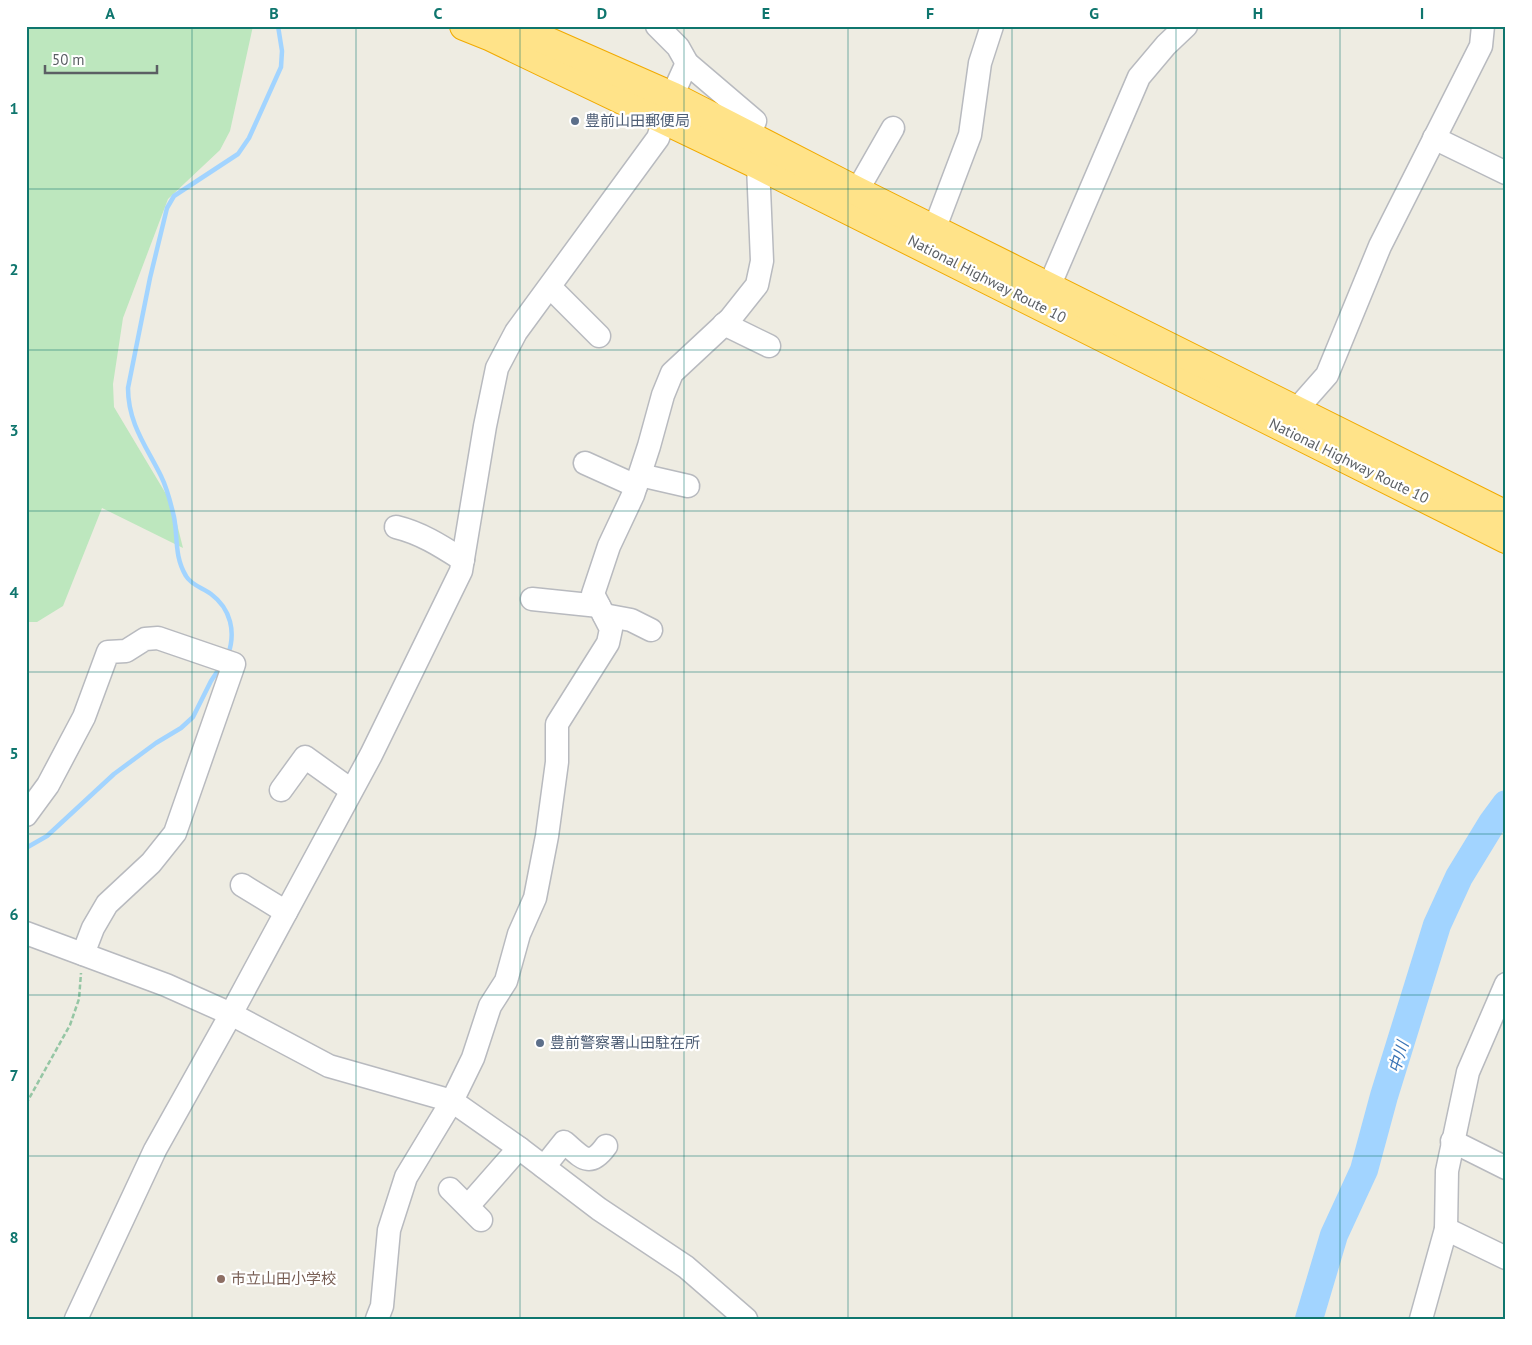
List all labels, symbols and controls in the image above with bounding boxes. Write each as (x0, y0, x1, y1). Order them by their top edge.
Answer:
text: A (105, 3, 115, 23)
text: B (269, 3, 279, 23)
text: C (434, 3, 443, 23)
text: D (597, 3, 607, 23)
text: E (762, 3, 770, 23)
text: F (926, 3, 934, 23)
text: G (1089, 3, 1099, 23)
text: H (1253, 3, 1263, 23)
text: I (1420, 3, 1424, 23)
scale bar (45, 42, 158, 74)
text: 50 m (52, 50, 85, 69)
text: 1 (9, 98, 19, 118)
place label: 豊前山田郵便局 (585, 111, 690, 130)
marker: 豊前山田郵便局 (569, 115, 581, 127)
street label: National Highway Route 10 (905, 230, 1070, 327)
text: 2 (9, 259, 19, 279)
street label: National Highway Route 10 (1266, 414, 1432, 507)
text: 3 (9, 420, 19, 440)
text: 4 (9, 582, 19, 602)
text: 5 (9, 743, 19, 763)
text: 6 (9, 904, 19, 924)
place label: 豊前警察署山田駐在所 (550, 1033, 700, 1052)
marker: 豊前警察署山田駐在所 (534, 1037, 546, 1049)
water label: 中川 (1384, 1037, 1413, 1075)
text: 7 (9, 1065, 19, 1085)
text: 8 (9, 1227, 19, 1247)
place label: 市立山田小学校 (231, 1269, 336, 1288)
marker: 市立山田小学校 (215, 1273, 227, 1285)

